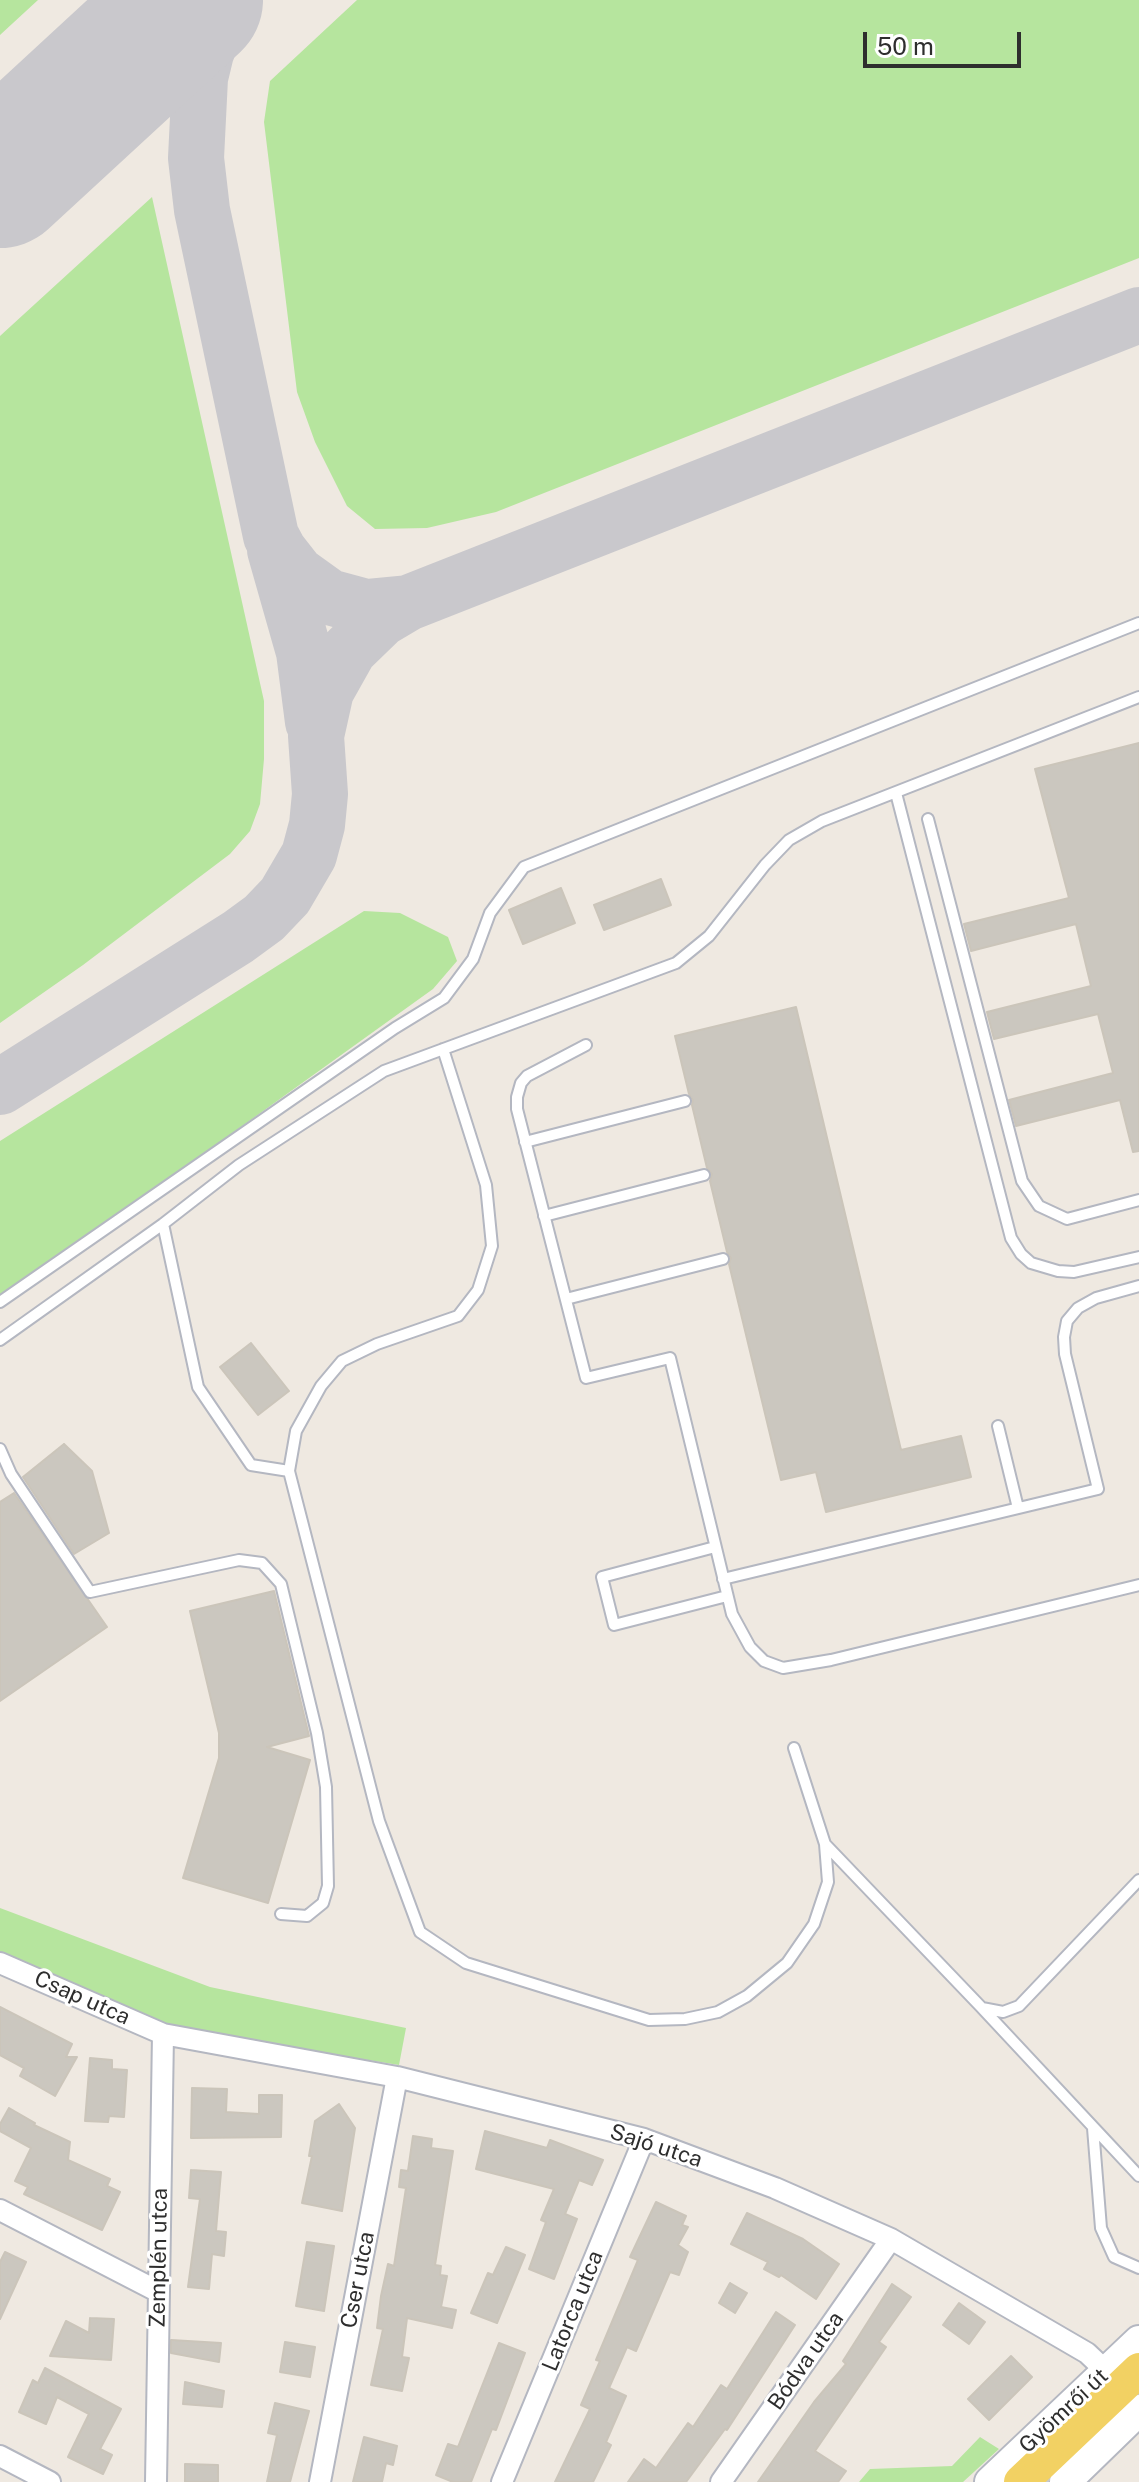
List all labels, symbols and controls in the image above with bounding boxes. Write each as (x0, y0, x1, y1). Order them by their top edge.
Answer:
scale bar (867, 16, 1025, 66)
text: 50 m (877, 32, 934, 60)
street label: Csap utca (30, 1965, 134, 2031)
street label: Sajó utca (607, 2119, 705, 2173)
street label: Zemplén utca (145, 2188, 173, 2328)
street label: Cser utca (336, 2230, 380, 2330)
street label: Latorca utca (537, 2247, 609, 2375)
street label: Bódva utca (763, 2307, 849, 2415)
street label: Gyömrői út (1014, 2363, 1114, 2459)

